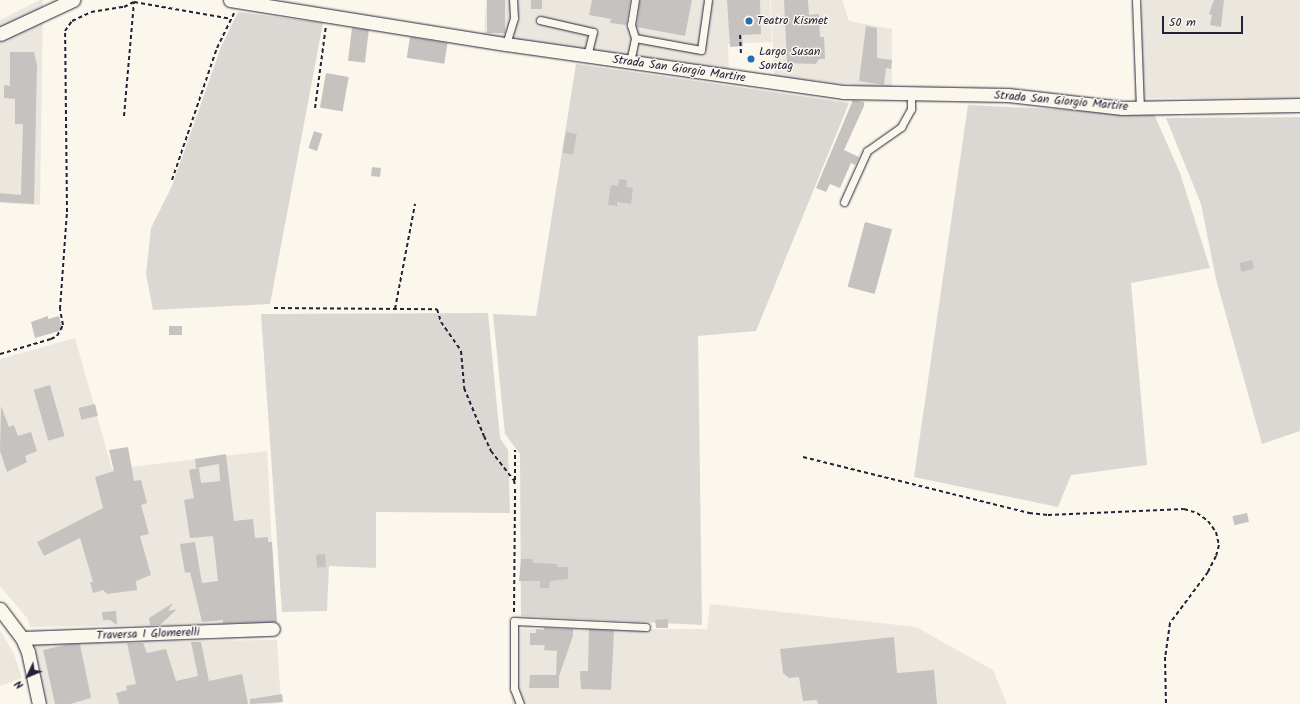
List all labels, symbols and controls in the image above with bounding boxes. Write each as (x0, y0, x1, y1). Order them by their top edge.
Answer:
scale bar (1164, 8, 1245, 34)
text: 50 m (1169, 13, 1196, 32)
place label: Teatro Kismet (757, 14, 828, 28)
marker: Teatro Kismet (744, 16, 754, 26)
place label: Largo Susan Sontag (759, 45, 820, 73)
street label: Strada San Giorgio Martire (611, 53, 747, 85)
marker: Largo Susan Sontag (746, 54, 756, 64)
street label: Strada San Giorgio Martire (993, 88, 1129, 114)
street label: Traversa I Glomerelli (96, 625, 200, 643)
north arrow (8, 656, 48, 696)
text: N (10, 676, 28, 693)

